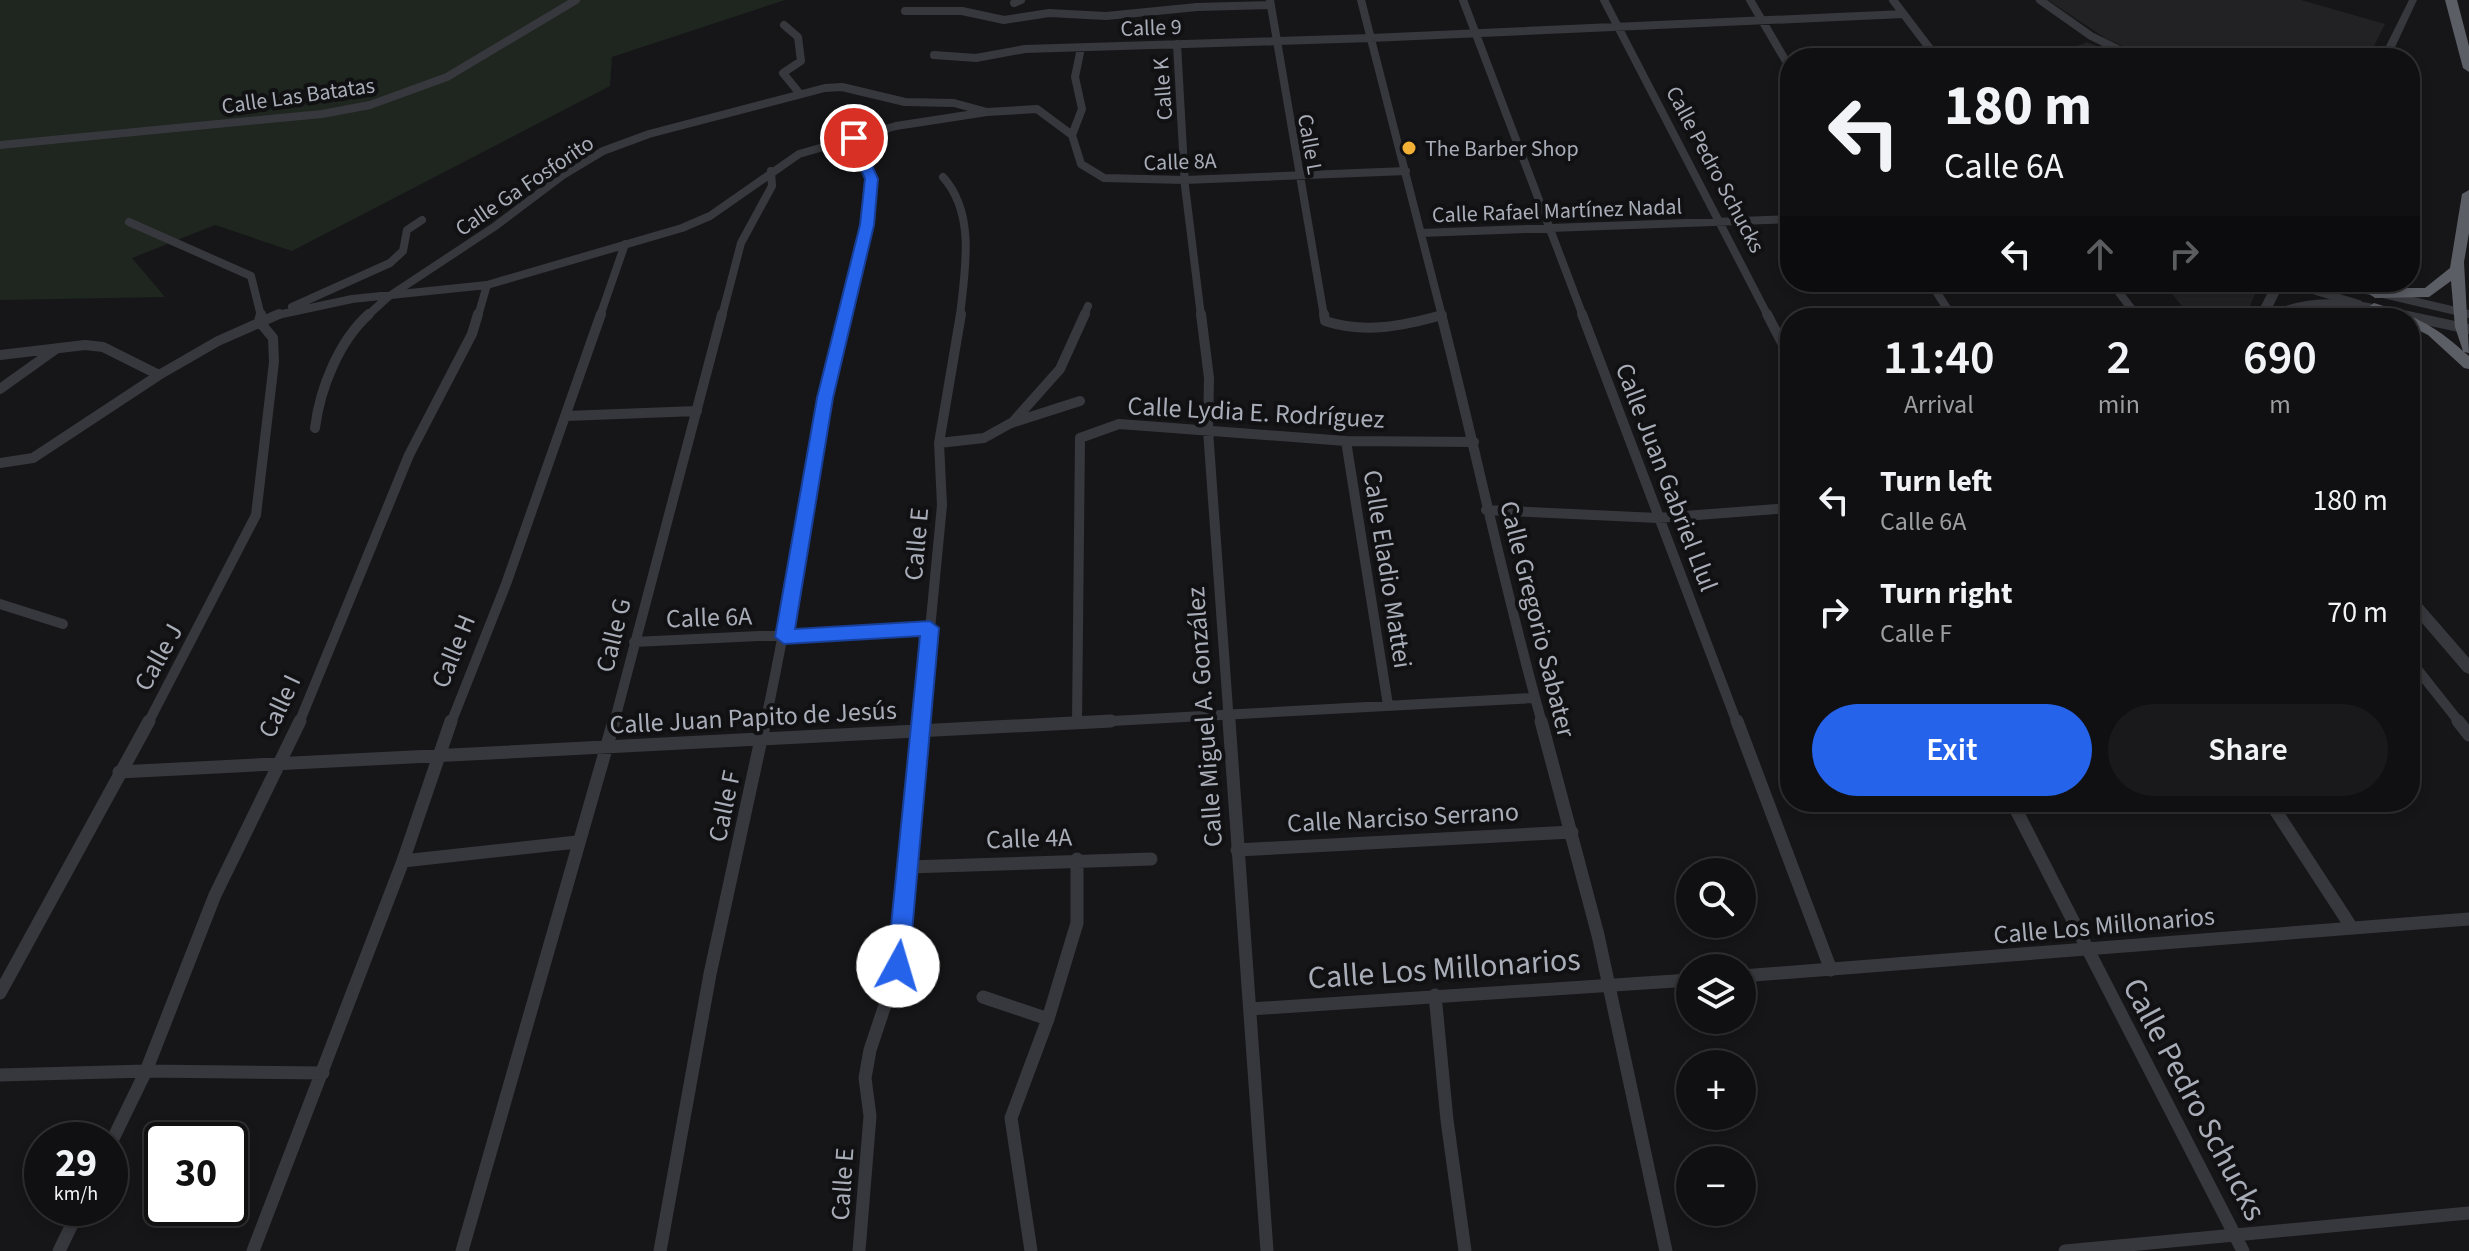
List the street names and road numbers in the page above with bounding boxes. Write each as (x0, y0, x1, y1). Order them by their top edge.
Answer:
street label: Calle 9 (1120, 11, 1182, 45)
street label: Calle K (1145, 56, 1181, 121)
street label: Calle Las Batatas (219, 69, 377, 123)
street label: Calle Pedro Schucks (1658, 80, 1773, 259)
street label: Calle L (1289, 111, 1331, 177)
street label: Calle Ga Fosforito (449, 128, 600, 244)
street label: Calle 8A (1143, 145, 1217, 179)
street label: Calle Rafael Martínez Nadal (1431, 191, 1683, 231)
street label: Calle Juan Gabriel Llul (1606, 358, 1727, 597)
street label: Calle Lydia E. Rodríguez (1127, 387, 1385, 438)
street label: Calle Eladio Mattei (1354, 467, 1421, 671)
street label: Calle Gregorio Sabater (1490, 497, 1585, 742)
street label: Calle E (895, 506, 938, 582)
street label: Calle Miguel A. González (1177, 586, 1232, 848)
street label: Calle G (586, 594, 641, 676)
street label: Calle 6A (665, 597, 754, 637)
street label: Calle H (422, 609, 485, 693)
street label: Calle J (125, 617, 192, 698)
street label: Calle I (249, 668, 310, 744)
street label: Calle Juan Papito de Jesús (609, 691, 898, 743)
street label: Calle F (699, 767, 750, 845)
street label: Calle Narciso Serrano (1286, 793, 1520, 842)
street label: Calle 4A (985, 818, 1074, 858)
street label: Calle Los Millonarios (1992, 897, 2216, 954)
street label: Calle Los Millonarios (1306, 937, 1582, 1001)
street label: Calle Pedro Schucks (2111, 970, 2278, 1229)
street label: Calle E (821, 1146, 864, 1222)

